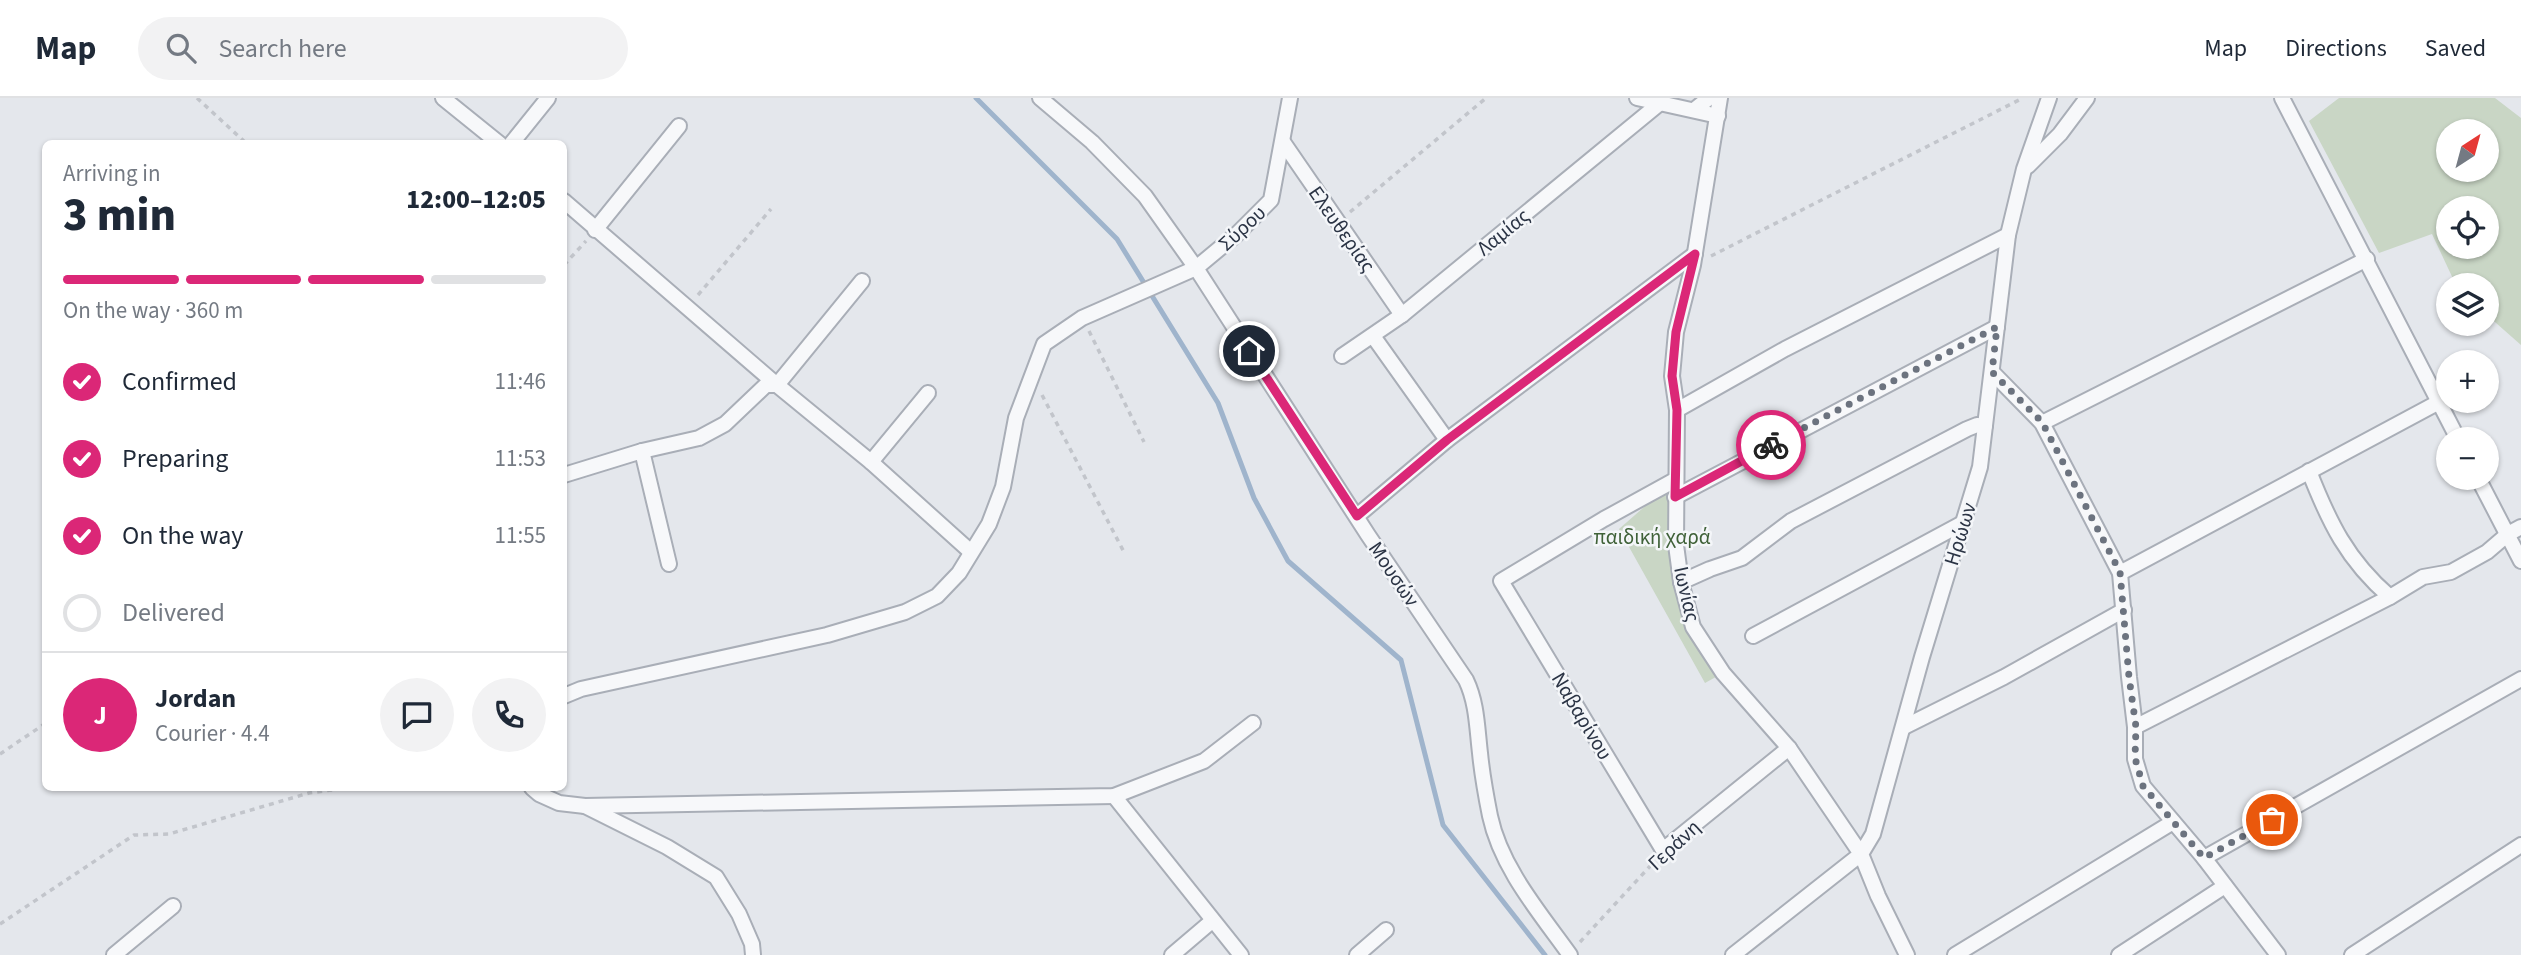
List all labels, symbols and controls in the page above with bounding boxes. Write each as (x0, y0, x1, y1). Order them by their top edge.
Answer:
search box (138, 17, 628, 80)
text: Map (35, 25, 96, 72)
icon: search (162, 29, 200, 67)
text: Search here (218, 30, 347, 67)
text: Map (2204, 31, 2247, 66)
text: Directions (2285, 31, 2387, 66)
text: Saved (2425, 31, 2486, 66)
north arrow (2436, 119, 2499, 182)
map controls (2436, 119, 2499, 490)
text: Arriving in (63, 157, 161, 190)
street label: Ελευθερίας (1301, 180, 1383, 278)
text: 12:00–12:05 (406, 181, 546, 218)
text: 3 min (63, 183, 176, 248)
button: locate (2436, 196, 2499, 259)
street label: Σύρου (1212, 198, 1272, 258)
street label: Λαμίας (1470, 201, 1536, 263)
button: layers (2436, 273, 2499, 336)
text: On the way · 360 m (63, 294, 243, 327)
pin (1219, 321, 1279, 381)
icon: home (1230, 332, 1268, 370)
button: + (2436, 350, 2499, 413)
icon: check (63, 363, 101, 401)
text: Confirmed (122, 363, 237, 400)
text: 11:46 (495, 365, 546, 398)
courier (1736, 410, 1806, 480)
icon: bike (1752, 426, 1790, 464)
button: − (2436, 427, 2499, 490)
icon: check (63, 440, 101, 478)
text: Preparing (122, 440, 228, 477)
text: 11:53 (495, 442, 546, 475)
street label: Ηρώων (1936, 499, 1984, 569)
icon: check (63, 517, 101, 555)
text: On the way (122, 517, 243, 554)
text: 11:55 (495, 519, 546, 552)
park label: παιδική χαρά (1594, 522, 1711, 552)
street label: Μουσών (1361, 535, 1427, 613)
street label: Ιωνίας (1666, 563, 1708, 625)
text: Delivered (122, 594, 225, 631)
street label: Ναβαρίνου (1544, 666, 1620, 766)
button: chat (380, 678, 454, 752)
button: phone (472, 678, 546, 752)
text: Jordan (155, 680, 236, 717)
text: J (93, 697, 107, 734)
text: Courier · 4.4 (155, 717, 270, 750)
pin (2242, 790, 2302, 850)
icon: bag (2253, 801, 2291, 839)
street label: Γεράνη (1641, 813, 1707, 877)

